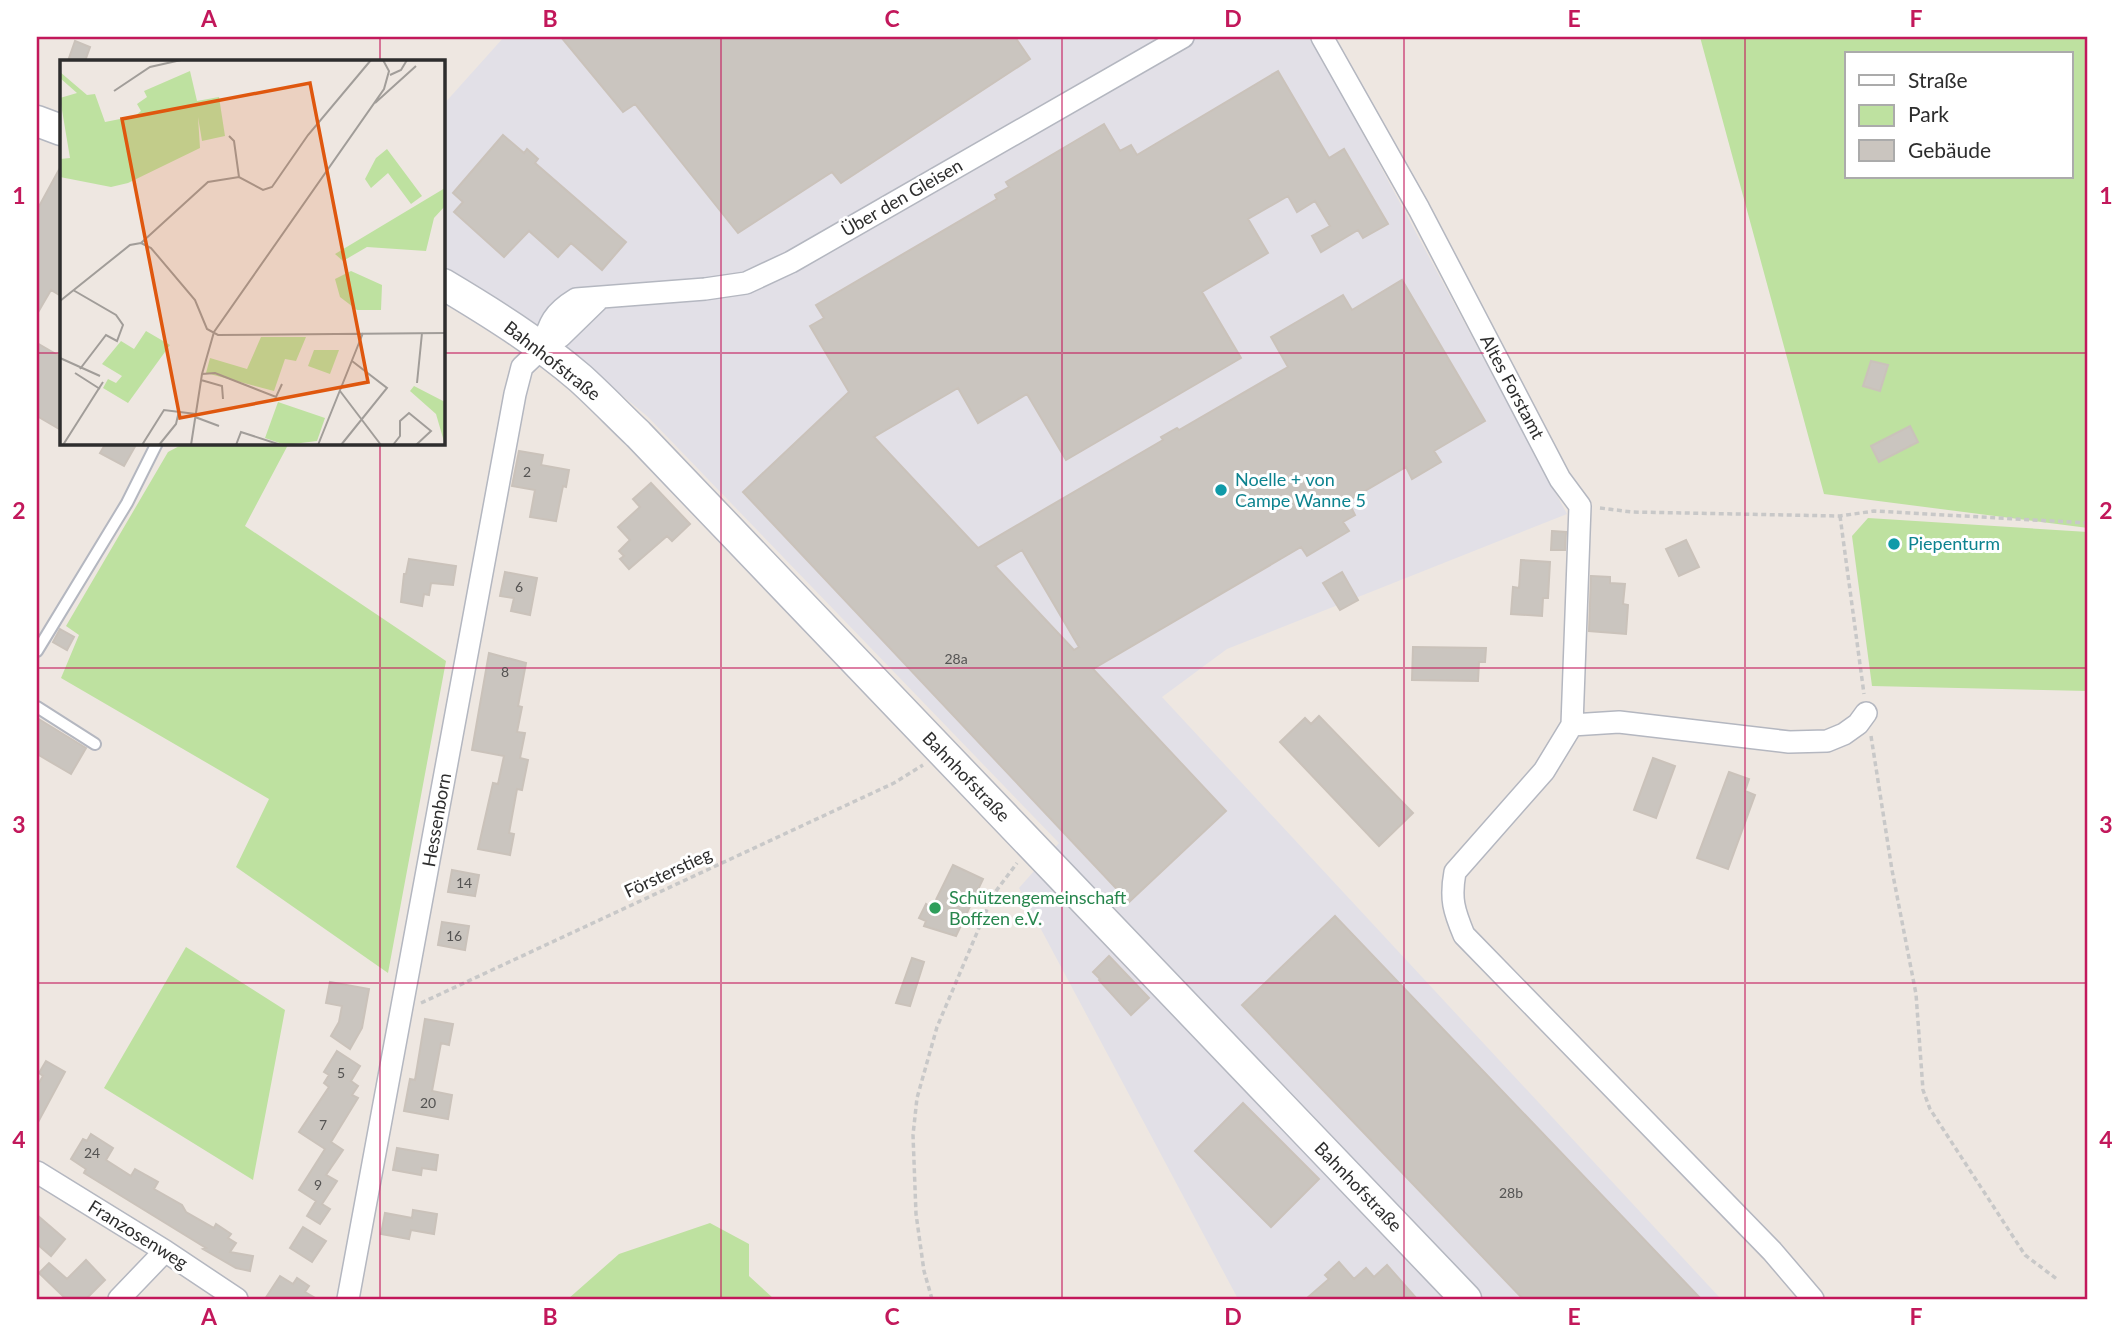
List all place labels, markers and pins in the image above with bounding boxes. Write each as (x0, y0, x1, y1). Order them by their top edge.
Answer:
place label: Noelle + von Campe Wanne 5 (1235, 468, 1366, 511)
marker: Noelle + von Campe Wanne 5 (1213, 482, 1229, 498)
place label: Piepenturm (1908, 532, 2000, 554)
marker: Piepenturm (1886, 536, 1902, 552)
place label: Schützengemeinschaft Boffzen e.V. (949, 886, 1127, 929)
marker: Schützengemeinschaft Boffzen e.V. (927, 900, 943, 916)

